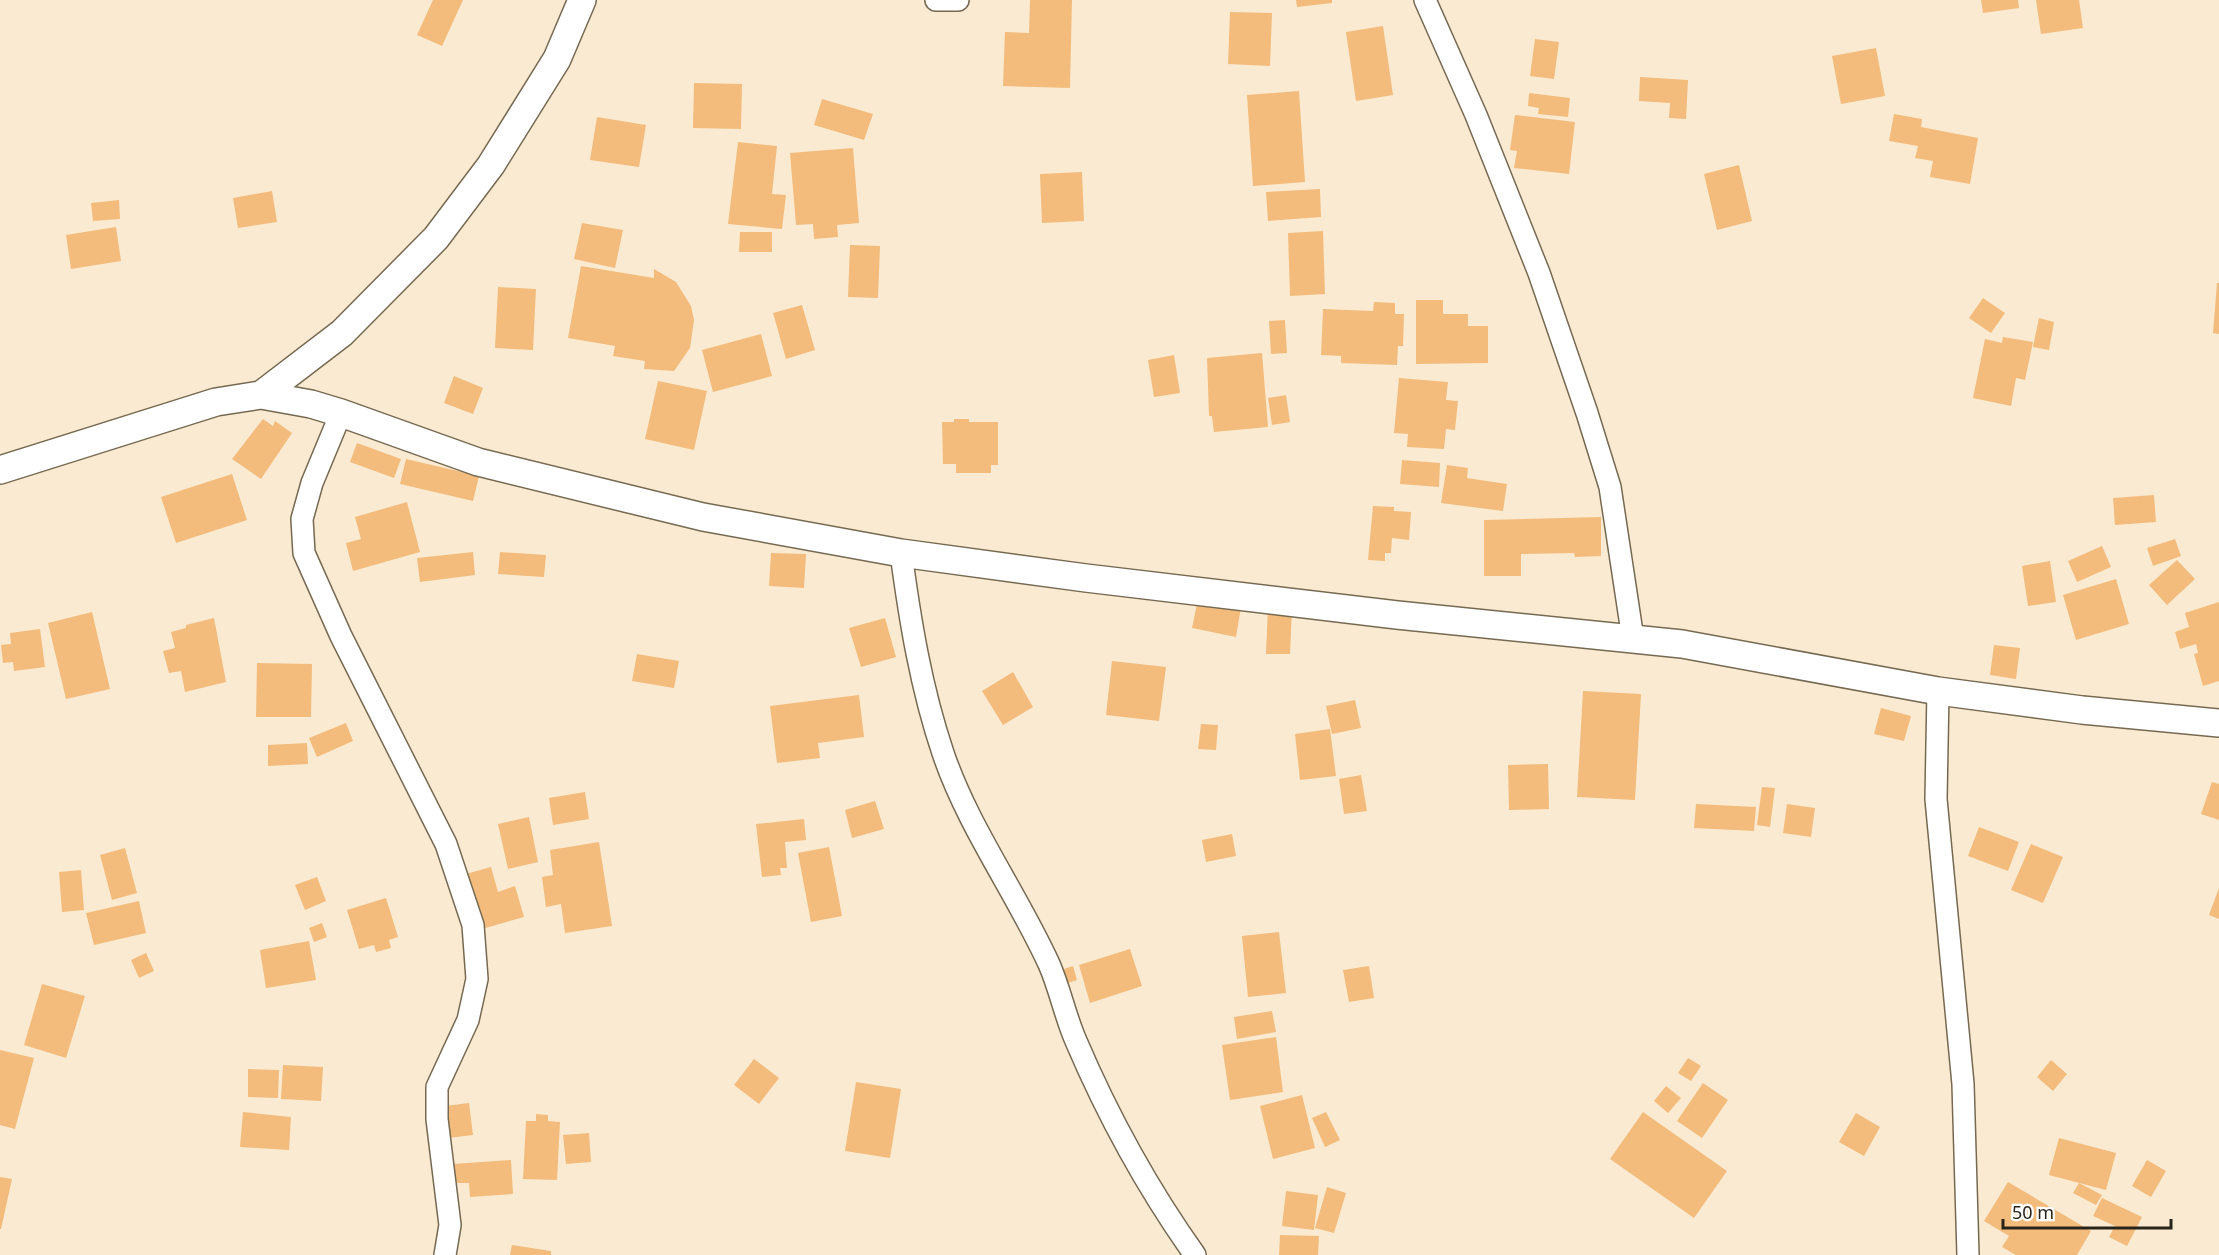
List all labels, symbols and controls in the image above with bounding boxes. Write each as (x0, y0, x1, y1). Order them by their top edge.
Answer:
scale bar (2003, 1192, 2171, 1230)
text: 50 m (2012, 1200, 2054, 1224)

